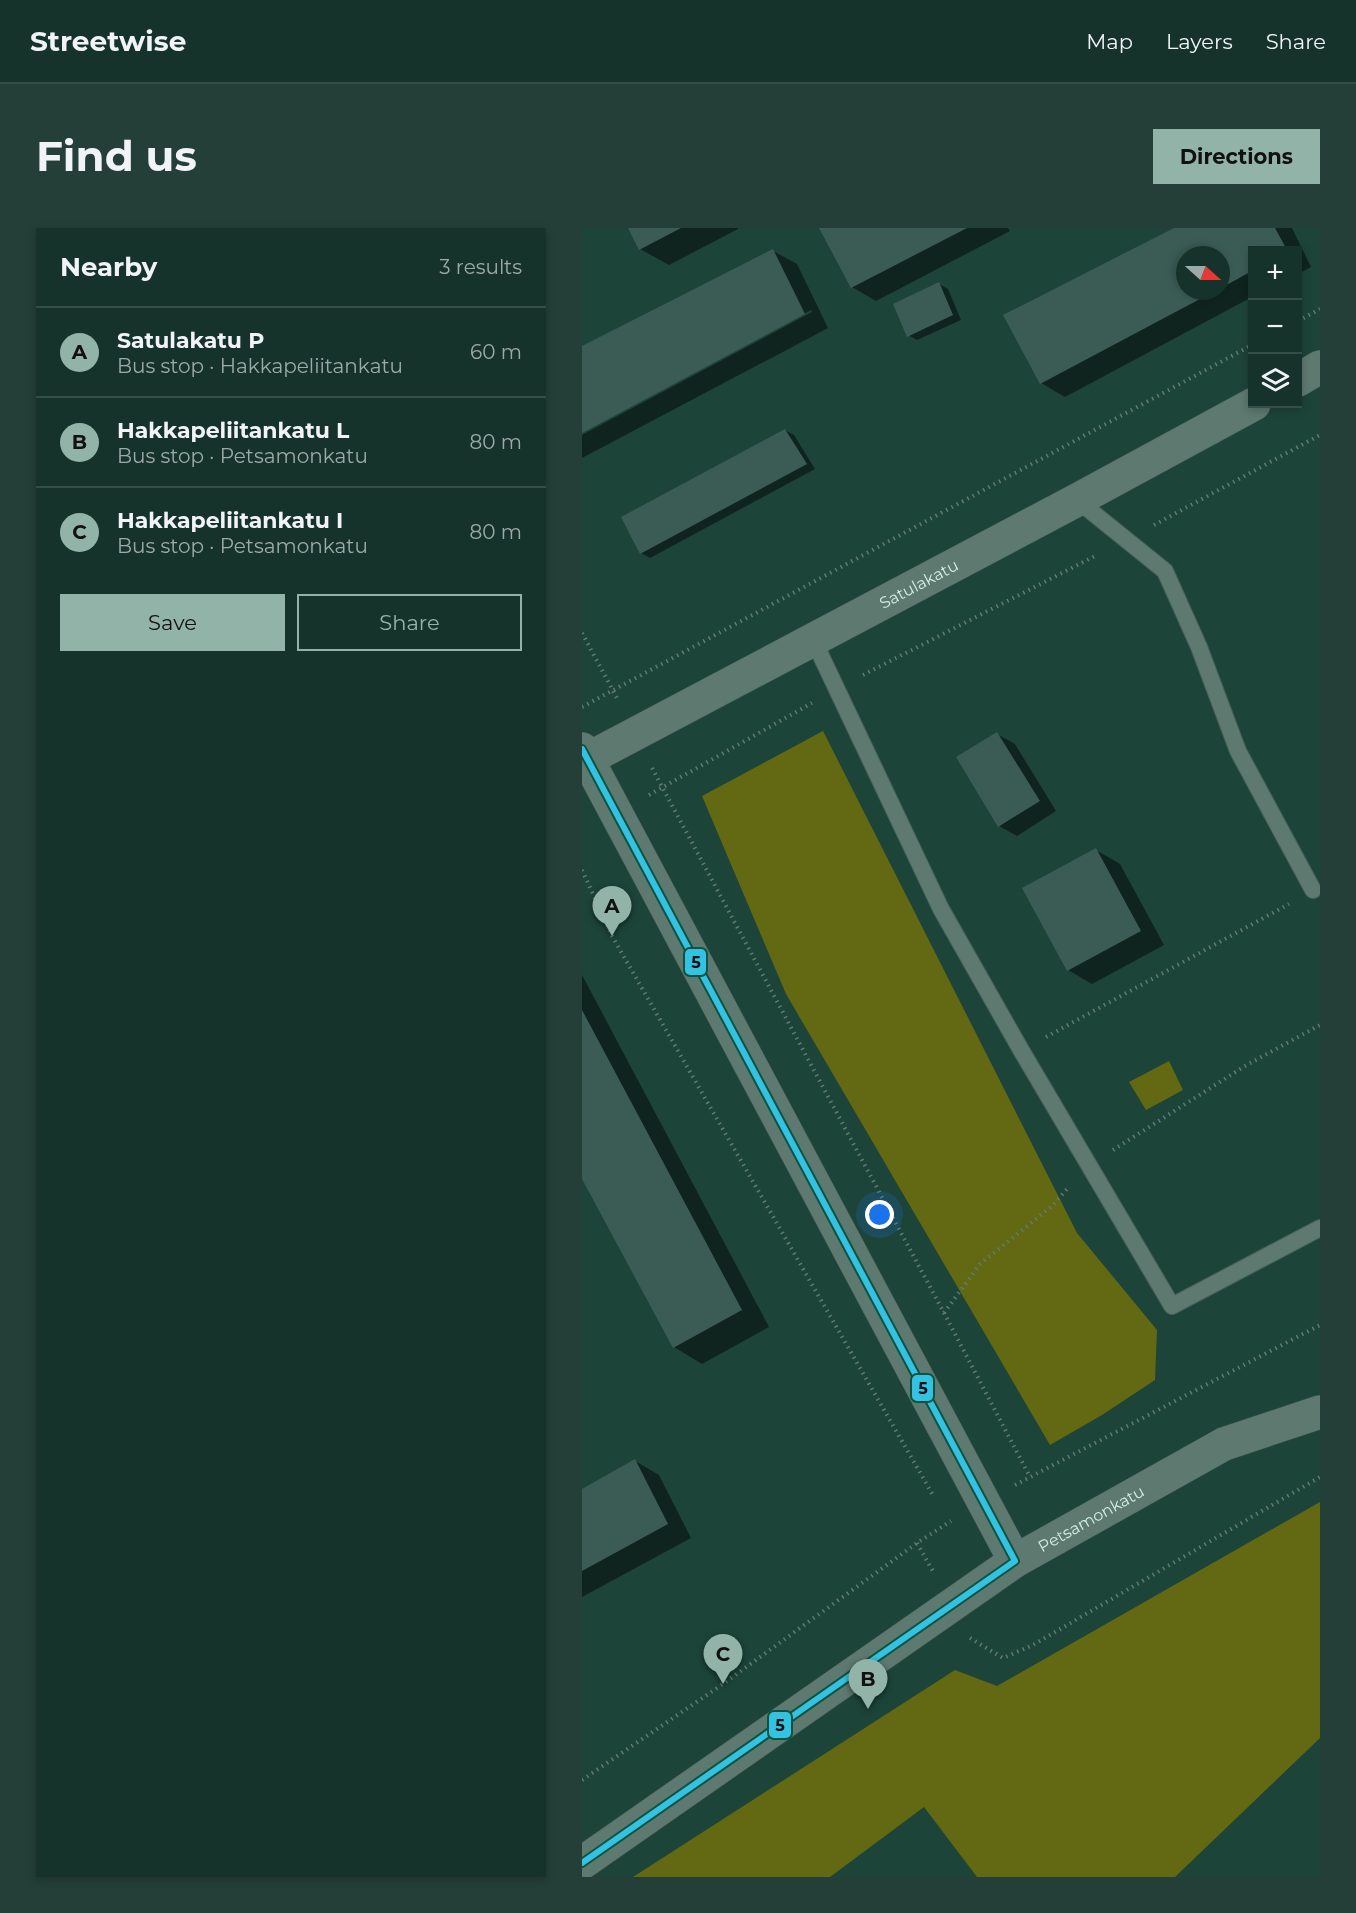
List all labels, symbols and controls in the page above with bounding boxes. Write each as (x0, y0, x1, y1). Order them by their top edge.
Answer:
text: Streetwise (30, 24, 186, 58)
text: Map (1086, 29, 1133, 54)
text: Layers (1166, 29, 1233, 54)
text: Share (1266, 29, 1326, 54)
button: Directions (1153, 129, 1320, 184)
text: Find us (36, 130, 197, 182)
north arrow (1176, 246, 1230, 300)
map controls (1248, 246, 1302, 408)
button: + (1248, 246, 1302, 300)
text: Nearby (60, 251, 157, 283)
text: 3 results (439, 255, 522, 279)
button: − (1248, 300, 1302, 354)
text: Satulakatu P (117, 327, 264, 354)
text: A (72, 340, 87, 364)
text: 60 m (470, 340, 522, 364)
text: Bus stop · Hakkapeliitankatu (117, 354, 403, 378)
button: layers (1248, 354, 1302, 408)
text: Hakkapeliitankatu L (117, 417, 349, 444)
text: B (72, 430, 87, 454)
text: 80 m (470, 430, 522, 454)
text: Bus stop · Petsamonkatu (117, 444, 368, 468)
text: Hakkapeliitankatu I (117, 507, 343, 534)
text: C (72, 520, 87, 544)
text: 80 m (470, 520, 522, 544)
text: Bus stop · Petsamonkatu (117, 534, 368, 558)
street label: Satulakatu (876, 555, 961, 612)
button: Save (60, 594, 285, 651)
button: Share (297, 594, 522, 651)
pin: A (592, 886, 632, 936)
line badge: 5 (684, 948, 707, 976)
text: 5 (691, 953, 701, 972)
your location (865, 1200, 894, 1229)
line badge: 5 (911, 1374, 934, 1402)
text: 5 (918, 1379, 928, 1398)
street label: Petsamonkatu (1035, 1481, 1147, 1556)
pin: C (704, 1634, 742, 1684)
pin: B (848, 1660, 888, 1709)
line badge: 5 (768, 1711, 792, 1739)
text: 5 (775, 1716, 785, 1735)

